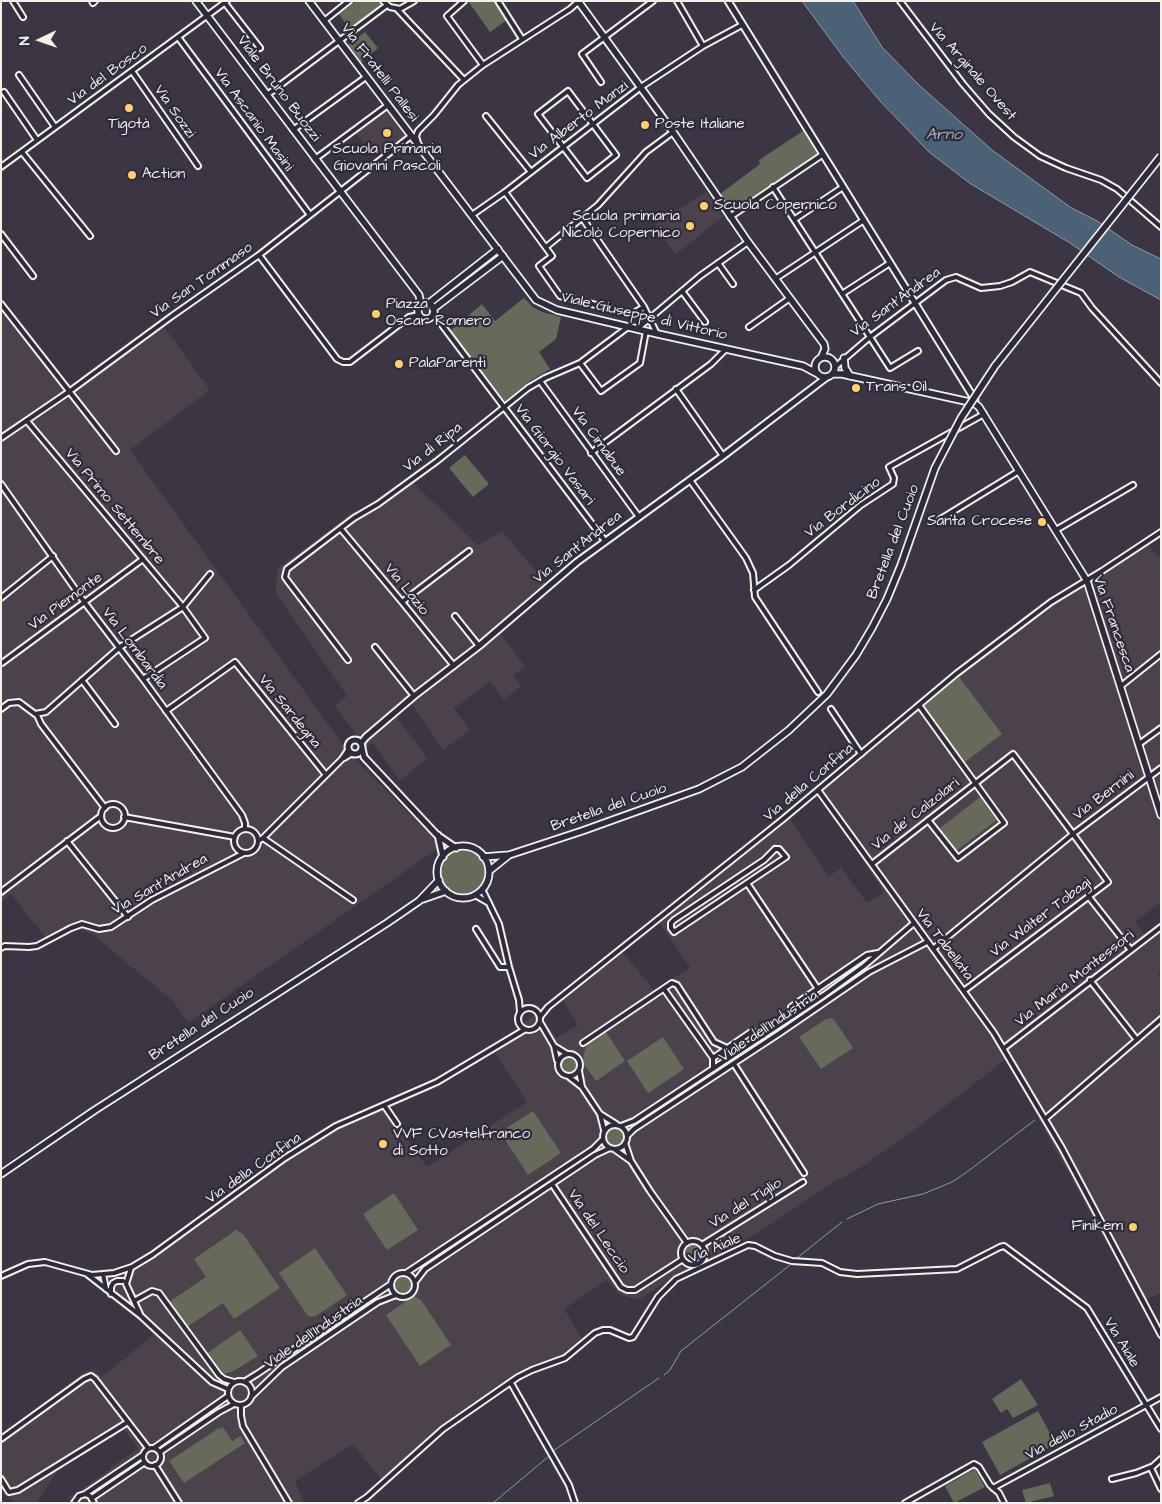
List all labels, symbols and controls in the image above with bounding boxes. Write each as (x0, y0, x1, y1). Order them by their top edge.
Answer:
north arrow (15, 15, 65, 65)
street label: Via Arginale Ovest (924, 19, 1020, 125)
street label: Via Fratelli Pallesi (336, 20, 422, 126)
street label: Viale Bruno Buozzi (232, 32, 324, 146)
text: N (15, 36, 35, 46)
street label: Via del Bosco (65, 40, 151, 110)
street label: Via Ascanio Masini (209, 65, 297, 175)
street label: Via Alberto Manzi (526, 78, 632, 164)
street label: Via Sozzi (149, 82, 199, 142)
marker: Tigotà (123, 102, 135, 114)
place label: Tigotà (108, 116, 150, 134)
place label: Poste Italiane (655, 116, 745, 134)
marker: Poste Italiane (639, 119, 651, 131)
water label: Arno (926, 126, 962, 146)
marker: Scuola Primaria Giovanni Pascoli (381, 127, 393, 139)
place label: Scuola Primaria Giovanni Pascoli (333, 141, 441, 176)
place label: Action (142, 166, 185, 184)
marker: Action (126, 169, 138, 181)
place label: Scuola Copernico (714, 197, 837, 215)
marker: Scuola Copernico (698, 200, 710, 212)
place label: Scuola primaria Nicolò Copernico (562, 208, 680, 243)
marker: Scuola primaria Nicolò Copernico (684, 220, 696, 232)
street label: Via San Tommaso (147, 239, 257, 323)
street label: Via Sant'Andrea (847, 264, 945, 342)
street label: Viale Giuseppe di Vittorio (559, 289, 729, 345)
place label: Piazza Oscar Romero (386, 296, 491, 331)
marker: Piazza Oscar Romero (370, 308, 382, 320)
place label: PalaParenti (409, 355, 486, 373)
marker: PalaParenti (393, 358, 405, 370)
place label: Trans Oil (866, 379, 927, 397)
marker: Trans Oil (850, 382, 862, 394)
street label: Via Giorgio Vasari (510, 401, 598, 509)
street label: Via Cimabue (567, 404, 629, 480)
street label: Via di Ripa (400, 419, 466, 477)
street label: Via Primo Settembre (60, 445, 168, 569)
street label: Via Bordicino (802, 474, 884, 542)
street label: Bretella del Cuoio (864, 482, 924, 602)
street label: Via Sant'Andrea (530, 508, 626, 588)
place label: Santa Crocese (927, 513, 1032, 531)
marker: Santa Crocese (1036, 516, 1048, 528)
street label: Via Lazio (380, 560, 432, 620)
street label: Via Piemonte (25, 569, 107, 635)
street label: Via Francesca (1088, 573, 1138, 675)
street label: Via Lombardia (97, 605, 171, 693)
street label: Via Sardegna (254, 672, 324, 752)
street label: Via della Confina (760, 740, 858, 826)
street label: Via Bernini (1070, 767, 1138, 825)
street label: Via de’ Calzolari (868, 775, 964, 855)
street label: Bretella del Cuoio (549, 780, 669, 836)
street label: Via Sant'Andrea (109, 850, 211, 920)
street label: Via Walter Tobagi (987, 874, 1095, 962)
street label: Via Tabellata (911, 906, 977, 984)
street label: Via Maria Montessori (1012, 927, 1138, 1031)
street label: Bretella del Cuoio (146, 984, 258, 1066)
street label: Viale dell'Industria (716, 987, 822, 1067)
place label: VVF CVastelfranco di Sotto (393, 1126, 530, 1161)
street label: Via della Confina (203, 1129, 305, 1209)
marker: VVF CVastelfranco di Sotto (377, 1138, 389, 1150)
street label: Via del Tiglio (707, 1175, 785, 1233)
street label: Via del Leccio (563, 1186, 633, 1278)
place label: Finikem (1072, 1218, 1123, 1236)
marker: Finikem (1127, 1221, 1139, 1233)
street label: Via Aiale (686, 1230, 744, 1268)
street label: Viale dell'Industria (261, 1292, 367, 1374)
street label: Via Aiale (1099, 1315, 1143, 1371)
street label: Via dello Stadio (1023, 1401, 1121, 1465)

